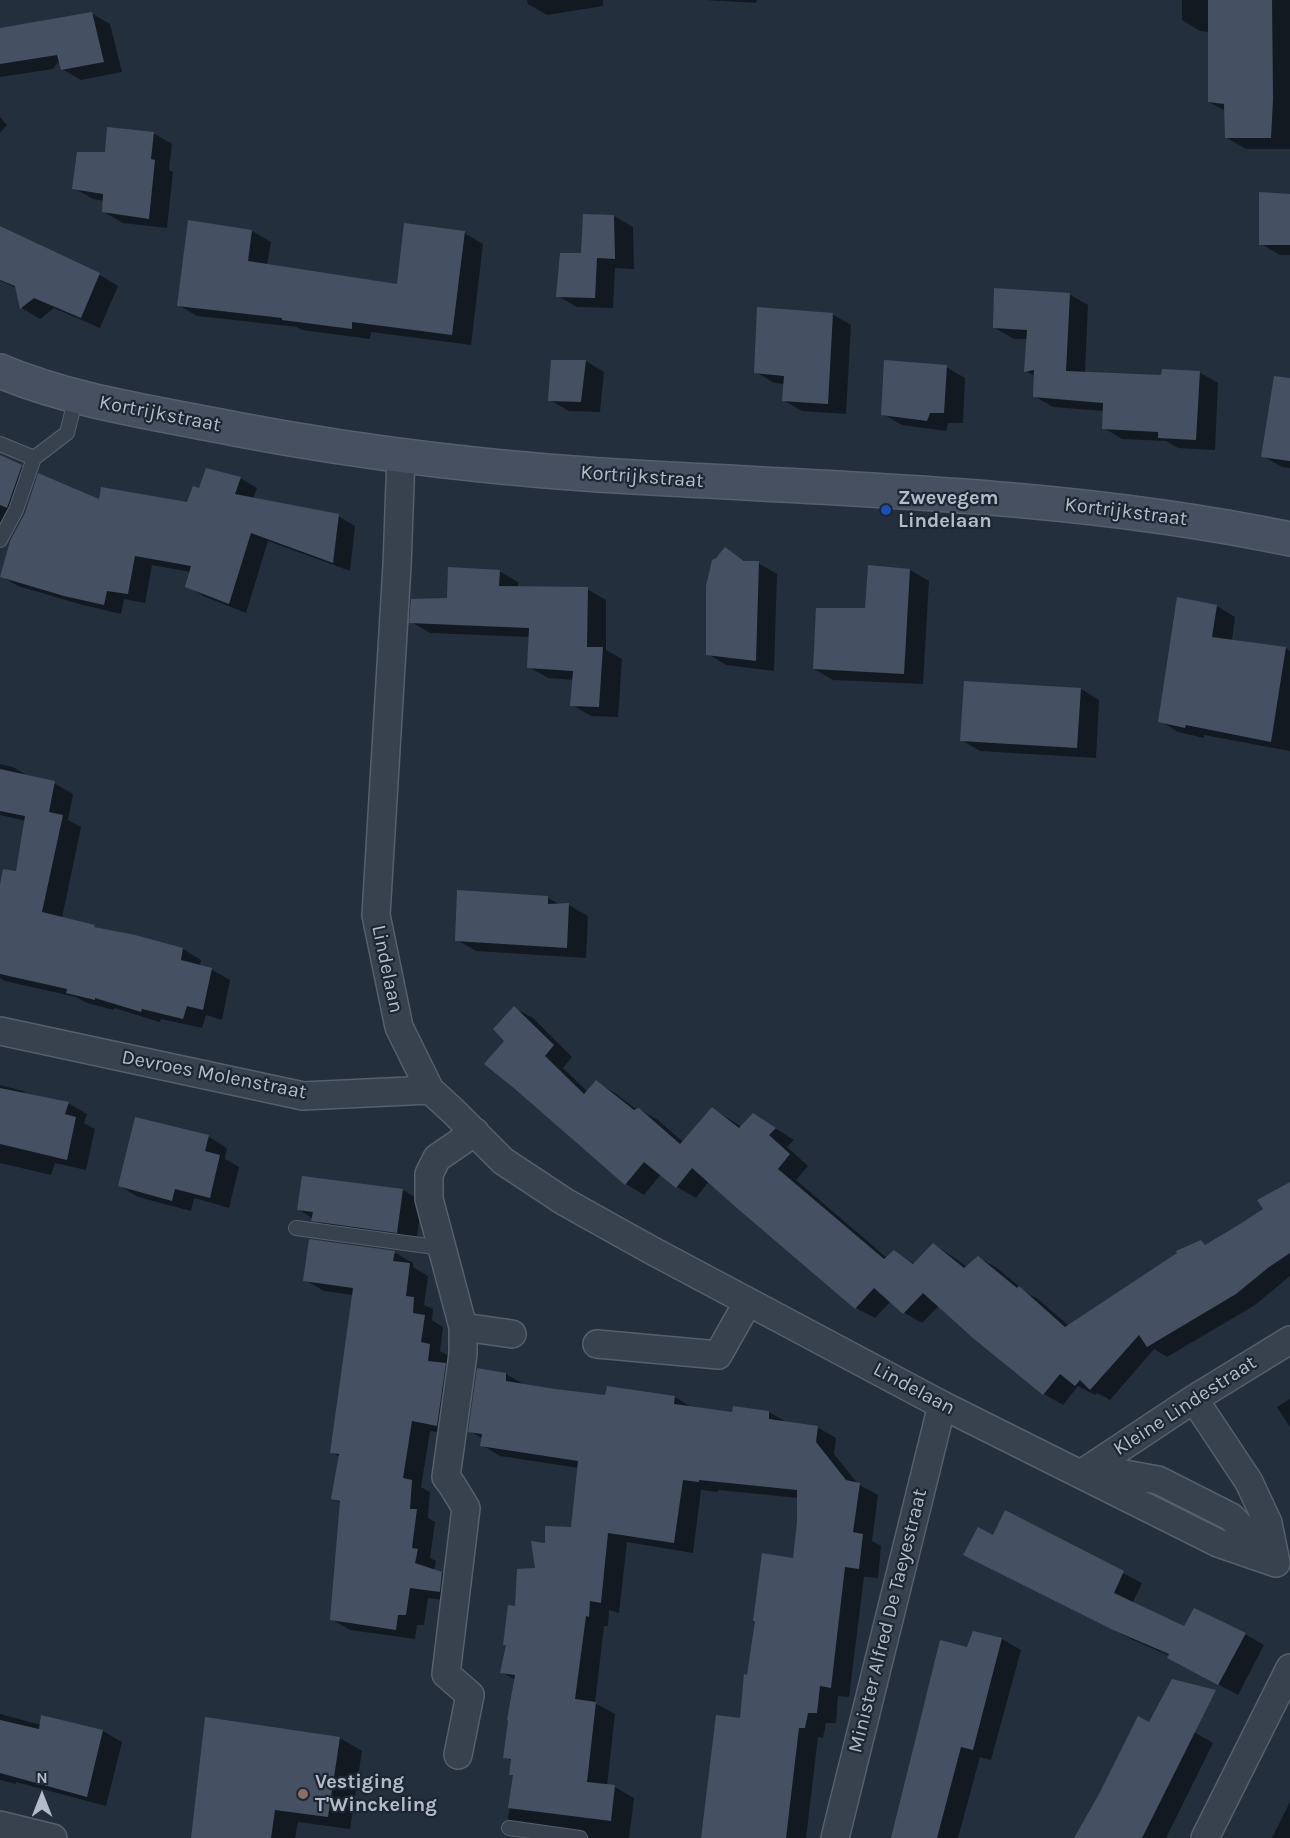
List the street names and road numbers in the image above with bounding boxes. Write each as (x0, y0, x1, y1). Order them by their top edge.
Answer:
street label: Kortrijkstraat (97, 390, 223, 438)
street label: Kortrijkstraat (580, 461, 704, 493)
street label: Kortrijkstraat (1063, 493, 1189, 531)
street label: Lindelaan (366, 923, 408, 1015)
street label: Devroes Molenstraat (120, 1045, 308, 1105)
street label: Kleine Lindestraat (1109, 1351, 1261, 1461)
street label: Lindelaan (869, 1357, 959, 1421)
street label: Minister Alfred De Taeyestraat (844, 1486, 932, 1756)

